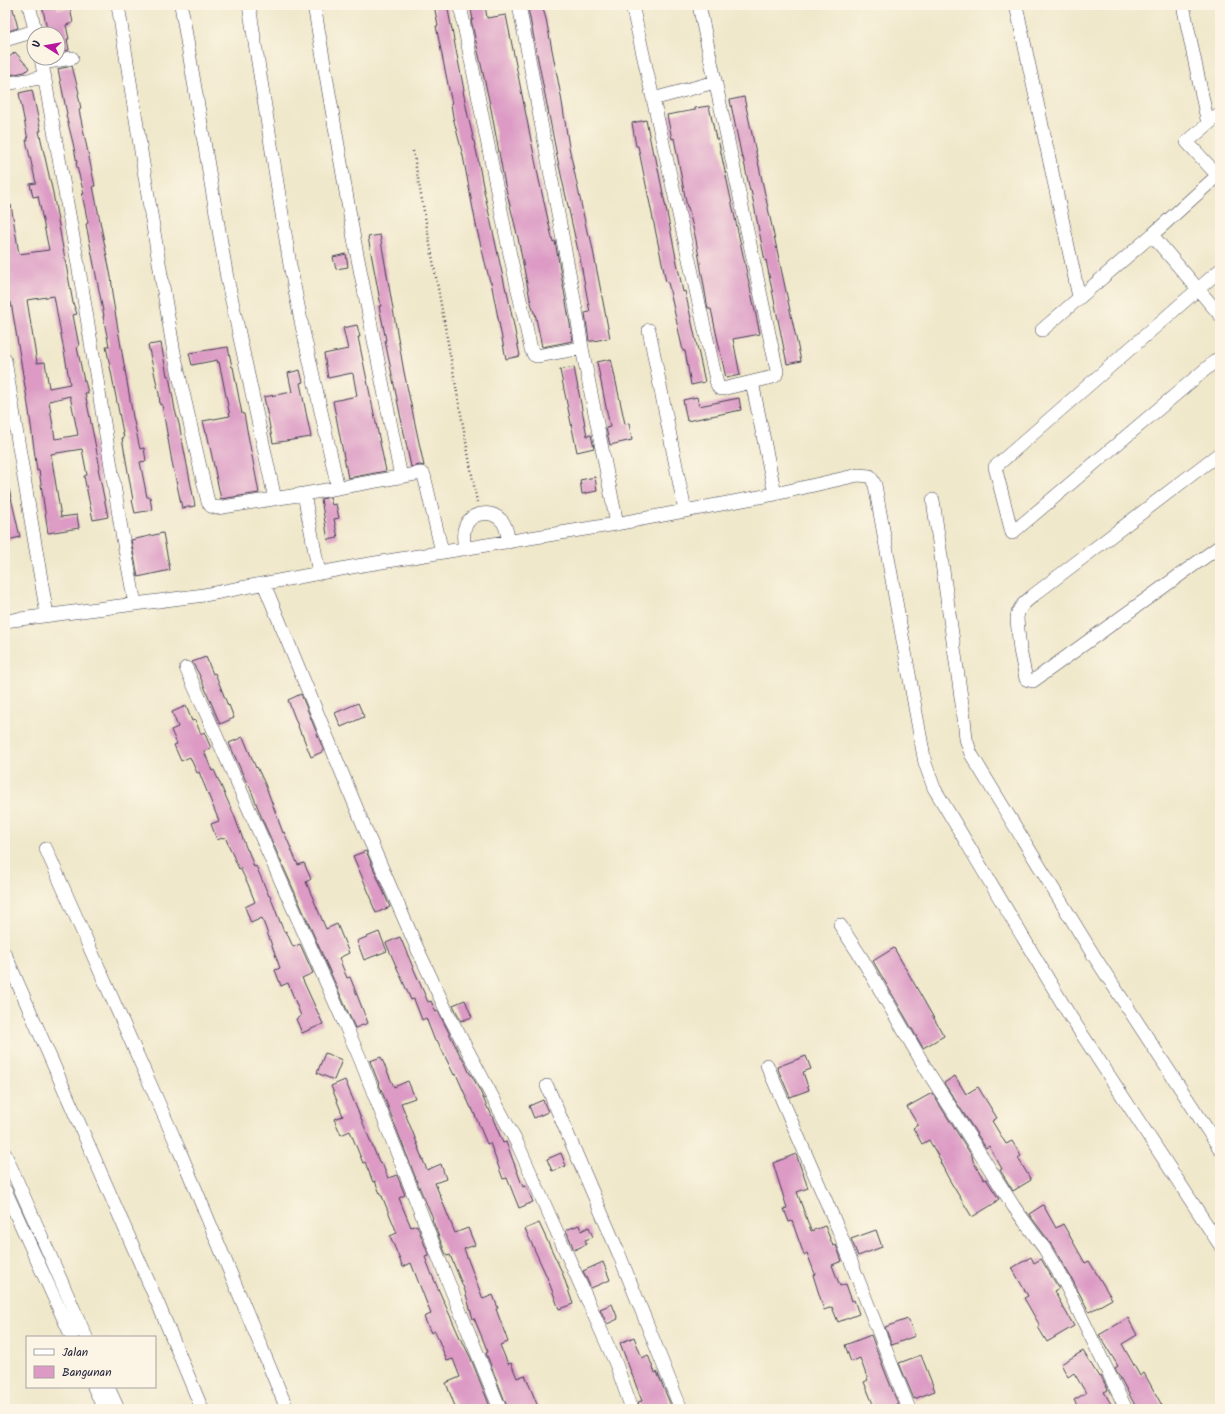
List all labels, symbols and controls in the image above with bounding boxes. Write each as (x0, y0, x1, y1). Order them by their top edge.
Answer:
north arrow (26, 26, 66, 66)
text: U (28, 39, 47, 49)
legend (26, 1336, 156, 1388)
text: Jalan (62, 1343, 88, 1362)
text: Bangunan (62, 1363, 112, 1382)

